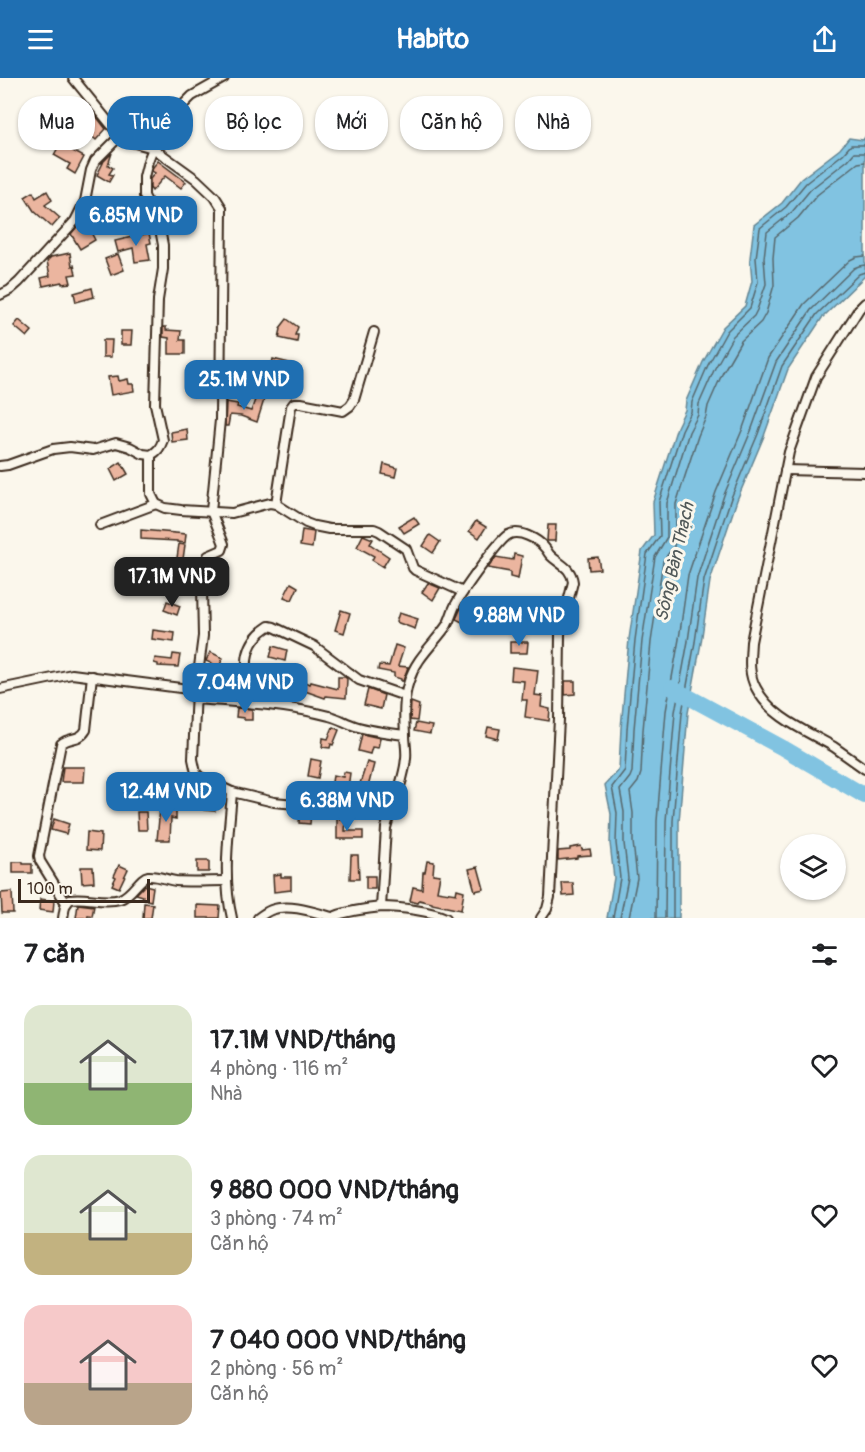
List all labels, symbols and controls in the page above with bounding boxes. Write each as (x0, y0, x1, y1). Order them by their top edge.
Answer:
icon: menu (24, 23, 57, 56)
text: Habito (396, 23, 469, 56)
icon: share (808, 23, 841, 56)
chip: Mua (18, 96, 95, 150)
chip: Thuê (107, 96, 193, 150)
chip: Bộ lọc (205, 96, 303, 150)
chip: Mới (315, 96, 388, 150)
chip: Căn hộ (400, 96, 503, 150)
chip: Nhà (515, 96, 591, 150)
pin: 6.85M VND (67, 196, 205, 247)
text: 6.85M VND (89, 203, 183, 228)
pin: 25.1M VND (175, 360, 313, 411)
text: 25.1M VND (199, 367, 290, 392)
water label: Sông Bàn Thạch (650, 499, 700, 624)
pin: 17.1M VND (103, 557, 241, 608)
text: 17.1M VND (128, 564, 216, 589)
pin: 9.88M VND (450, 596, 588, 647)
text: 9.88M VND (473, 603, 565, 628)
pin: 7.04M VND (176, 663, 314, 714)
text: 7.04M VND (197, 670, 294, 695)
pin: 12.4M VND (97, 772, 235, 823)
text: 12.4M VND (120, 779, 212, 804)
pin: 6.38M VND (278, 781, 416, 832)
text: 6.38M VND (300, 788, 394, 813)
map controls (780, 834, 846, 900)
button: layers (780, 834, 846, 900)
scale bar (18, 876, 150, 904)
text: 100 m (27, 879, 73, 899)
text: 7 căn (24, 938, 85, 970)
icon: filters (808, 938, 841, 971)
text: 17.1M VND/tháng (210, 1024, 396, 1056)
icon: home (72, 1029, 144, 1101)
icon: heart (808, 1049, 841, 1082)
text: 4 phòng · 116 m² (210, 1056, 348, 1081)
text: Nhà (210, 1081, 242, 1106)
text: 9 880 000 VND/tháng (210, 1174, 459, 1206)
icon: home (72, 1179, 144, 1251)
icon: heart (808, 1199, 841, 1232)
text: 3 phòng · 74 m² (210, 1206, 343, 1231)
text: Căn hộ (210, 1231, 269, 1256)
text: 7 040 000 VND/tháng (210, 1324, 466, 1356)
icon: home (72, 1329, 144, 1401)
icon: heart (808, 1349, 841, 1382)
text: 2 phòng · 56 m² (210, 1356, 343, 1381)
text: Căn hộ (210, 1381, 269, 1406)

